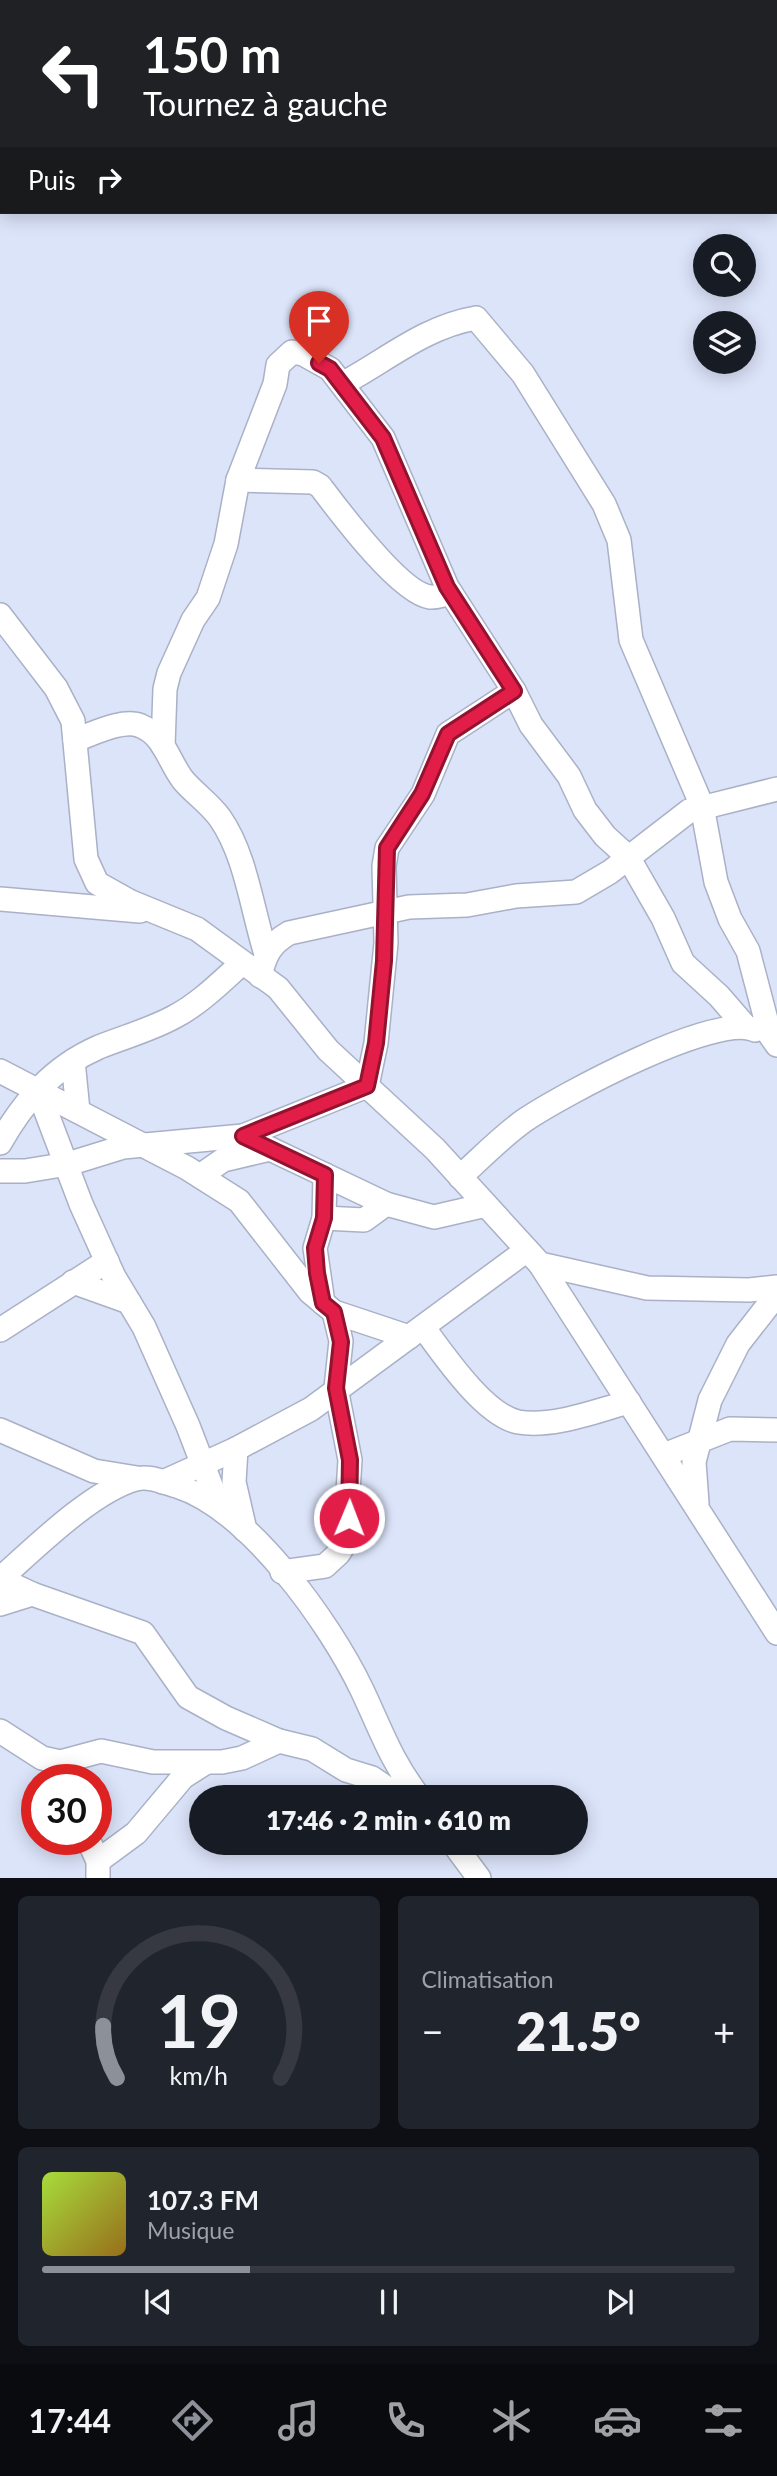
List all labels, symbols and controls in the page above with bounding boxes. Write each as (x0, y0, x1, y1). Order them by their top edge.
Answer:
text: 150 m (143, 25, 281, 83)
icon: left (28, 28, 119, 119)
text: Tournez à gauche (143, 84, 388, 123)
icon: right (90, 161, 128, 199)
text: Puis (28, 164, 76, 196)
map controls (693, 234, 756, 374)
button: search (693, 234, 756, 297)
pin (289, 291, 349, 363)
icon: arrive (300, 302, 338, 340)
button: layers (693, 311, 756, 374)
position arrow (312, 1481, 386, 1555)
speed limit sign: 30 (21, 1764, 112, 1855)
text: 17:46 · 2 min · 610 m (266, 1804, 511, 1836)
text: Climatisation (422, 1965, 553, 1993)
text: 19 (157, 1977, 241, 2065)
text: 21.5° (516, 2000, 641, 2062)
text: − (422, 2008, 444, 2054)
text: + (713, 2008, 735, 2054)
text: km/h (169, 2060, 228, 2090)
text: 107.3 FM (147, 2184, 259, 2216)
text: Musique (147, 2216, 234, 2244)
icon: previous (139, 2283, 177, 2321)
icon: pause (370, 2283, 408, 2321)
icon: next (601, 2283, 639, 2321)
icon: directions (168, 2396, 217, 2445)
icon: music (274, 2396, 323, 2445)
icon: phone (381, 2396, 430, 2445)
icon: climate (487, 2396, 536, 2445)
icon: car (593, 2396, 642, 2445)
icon: filters (699, 2396, 748, 2445)
text: 17:44 (29, 2401, 111, 2440)

